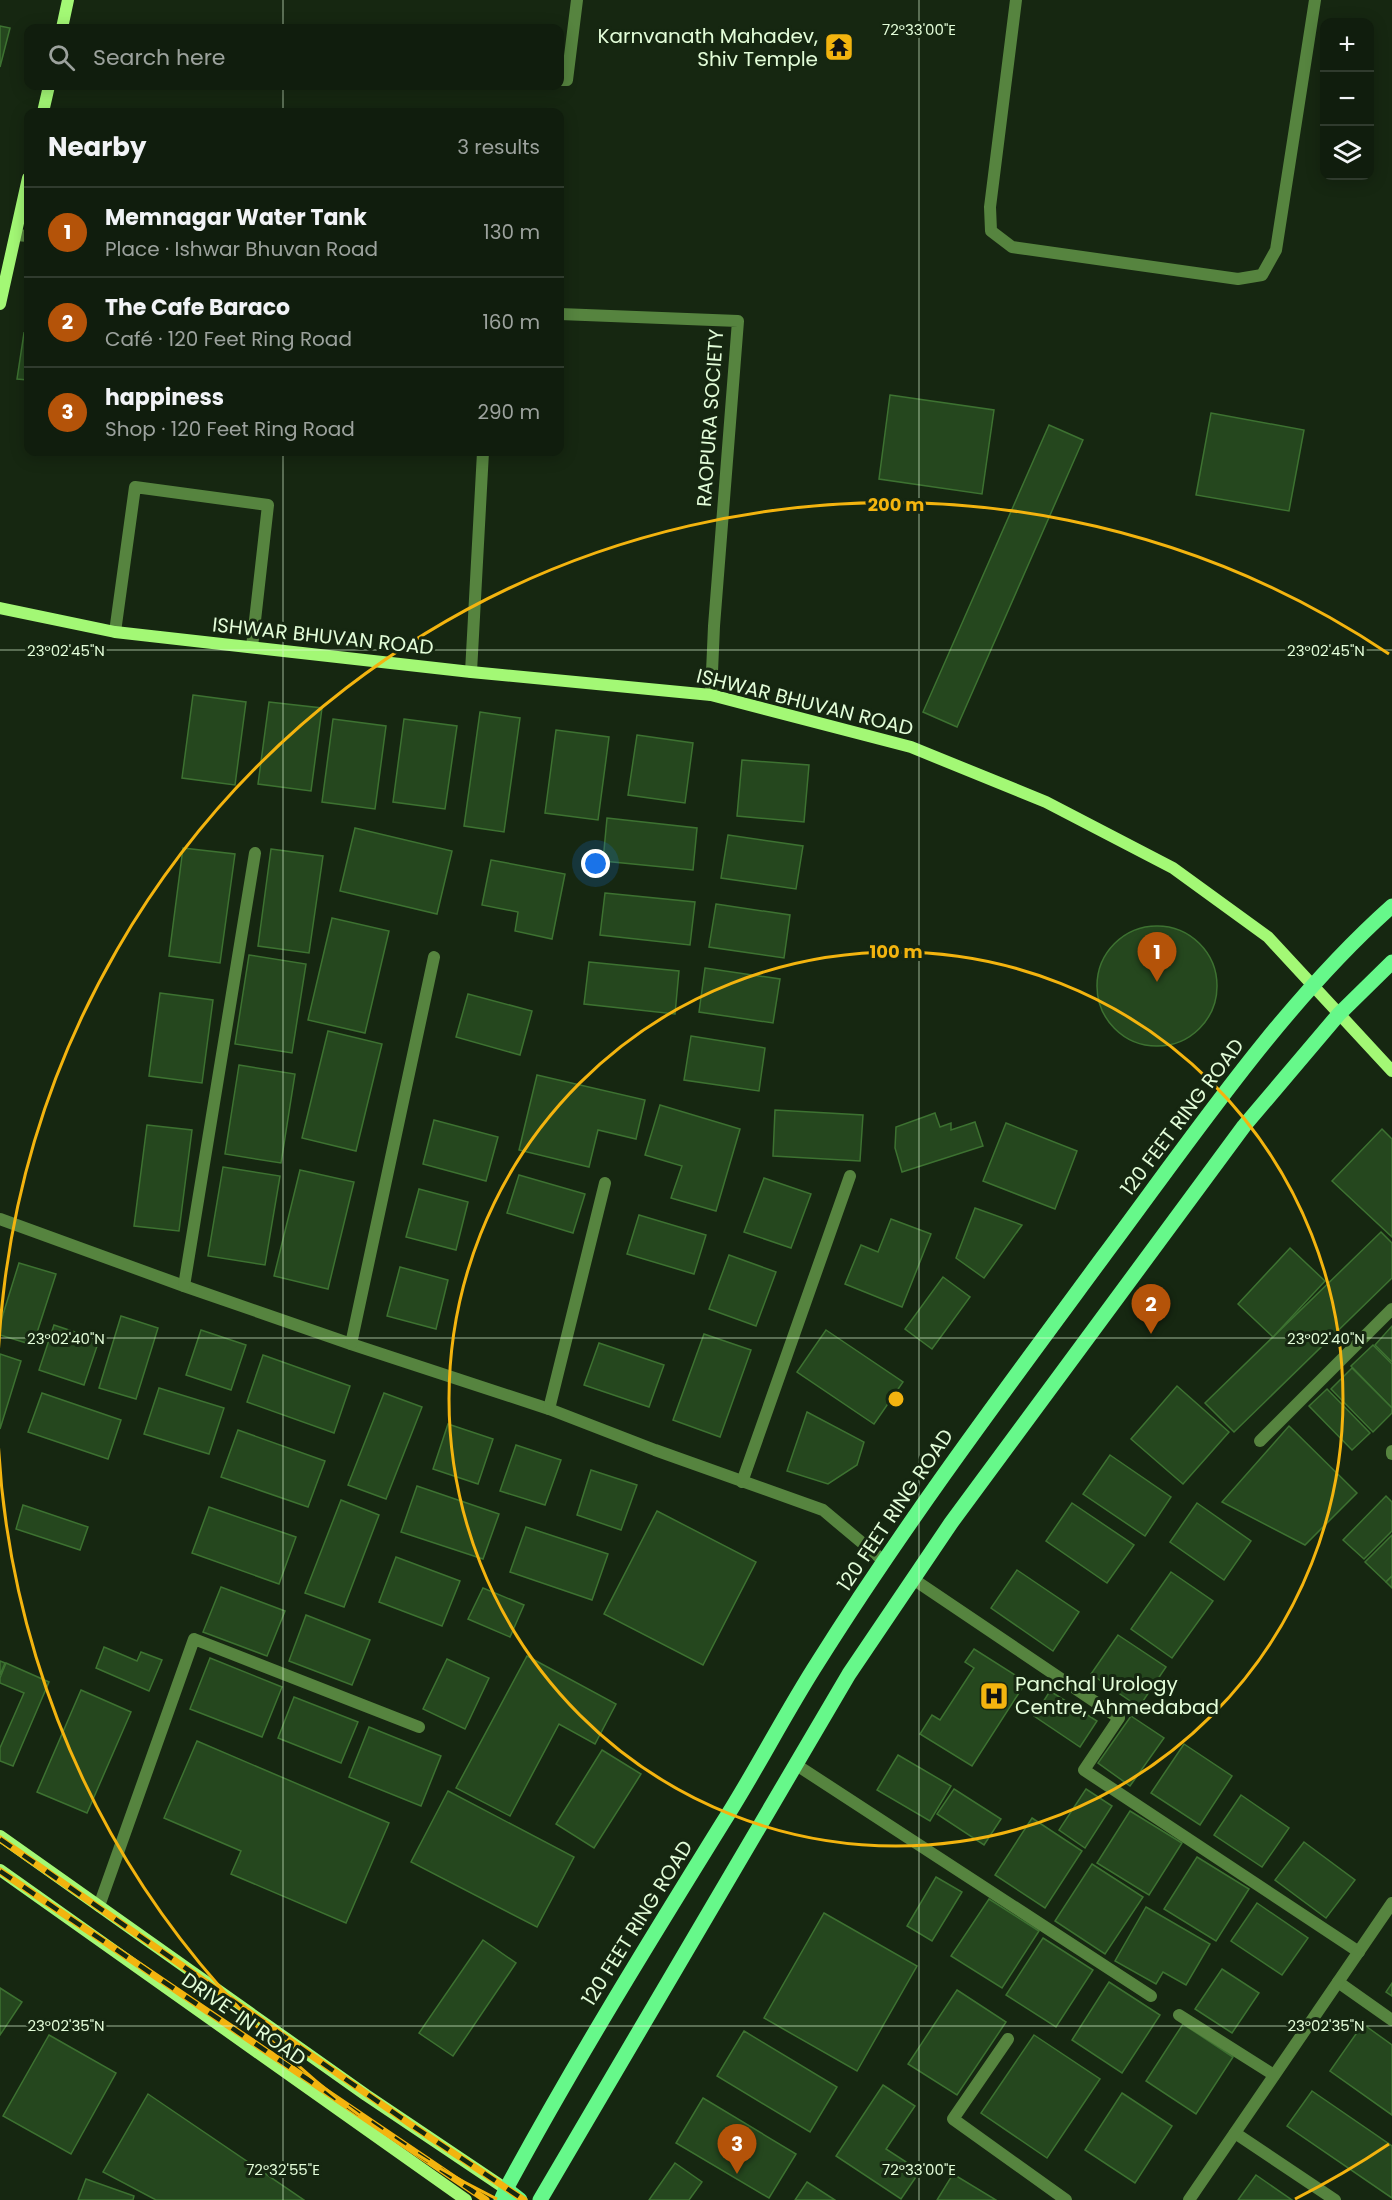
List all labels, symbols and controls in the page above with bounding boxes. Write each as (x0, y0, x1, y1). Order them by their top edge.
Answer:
map controls (1320, 18, 1374, 180)
button: + (1320, 18, 1374, 72)
text: 72°33'00"E (882, 19, 956, 40)
place label: Karnvanath Mahadev, Shiv Temple (598, 22, 818, 73)
search box (24, 24, 564, 90)
temple icon: Karnvanath Mahadev, Shiv Temple (823, 31, 855, 63)
icon: search (45, 41, 78, 74)
text: Search here (93, 42, 226, 73)
button: − (1320, 72, 1374, 126)
button: layers (1320, 126, 1374, 180)
text: Nearby (48, 129, 146, 165)
text: 3 results (457, 133, 540, 161)
text: Memnagar Water Tank (105, 202, 367, 233)
text: 1 (64, 218, 71, 246)
text: 130 m (483, 218, 540, 246)
text: Place · Ishwar Bhuvan Road (105, 235, 378, 263)
text: The Cafe Baraco (105, 292, 290, 323)
text: 2 (62, 308, 73, 336)
text: 160 m (482, 308, 540, 336)
text: Café · 120 Feet Ring Road (105, 325, 352, 353)
street label: RAOPURA SOCIETY (690, 328, 730, 508)
text: happiness (105, 382, 224, 413)
text: 3 (61, 398, 74, 426)
text: 290 m (477, 398, 540, 426)
text: Shop · 120 Feet Ring Road (105, 415, 355, 443)
text: 200 m (868, 492, 924, 517)
street label: ISHWAR BHUVAN ROAD (211, 610, 435, 662)
text: 23°02'45"N (27, 640, 105, 661)
text: 23°02'45"N (1287, 640, 1365, 661)
street label: ISHWAR BHUVAN ROAD (694, 662, 916, 742)
your location (581, 849, 610, 878)
pin: 1 (1138, 932, 1176, 982)
text: 100 m (869, 939, 923, 964)
street label: 120 FEET RING ROAD (1114, 1033, 1250, 1201)
pin: 2 (1132, 1284, 1170, 1334)
text: 23°02'40"N (27, 1328, 105, 1349)
text: 23°02'40"N (1287, 1328, 1365, 1349)
centre of rings (886, 1389, 906, 1409)
street label: 120 FEET RING ROAD (830, 1423, 960, 1597)
place label: Panchal Urology Centre, Ahmedabad (1015, 1670, 1219, 1721)
hospital icon: Panchal Urology Centre, Ahmedabad (978, 1680, 1010, 1712)
street label: 120 FEET RING ROAD (575, 1835, 699, 2011)
street label: DRIVE-IN ROAD (176, 1966, 312, 2072)
text: 23°02'35"N (27, 2015, 105, 2036)
text: 23°02'35"N (1287, 2015, 1365, 2036)
pin: 3 (718, 2124, 756, 2174)
text: 72°32'55"E (246, 2159, 320, 2180)
text: 72°33'00"E (882, 2159, 956, 2180)

